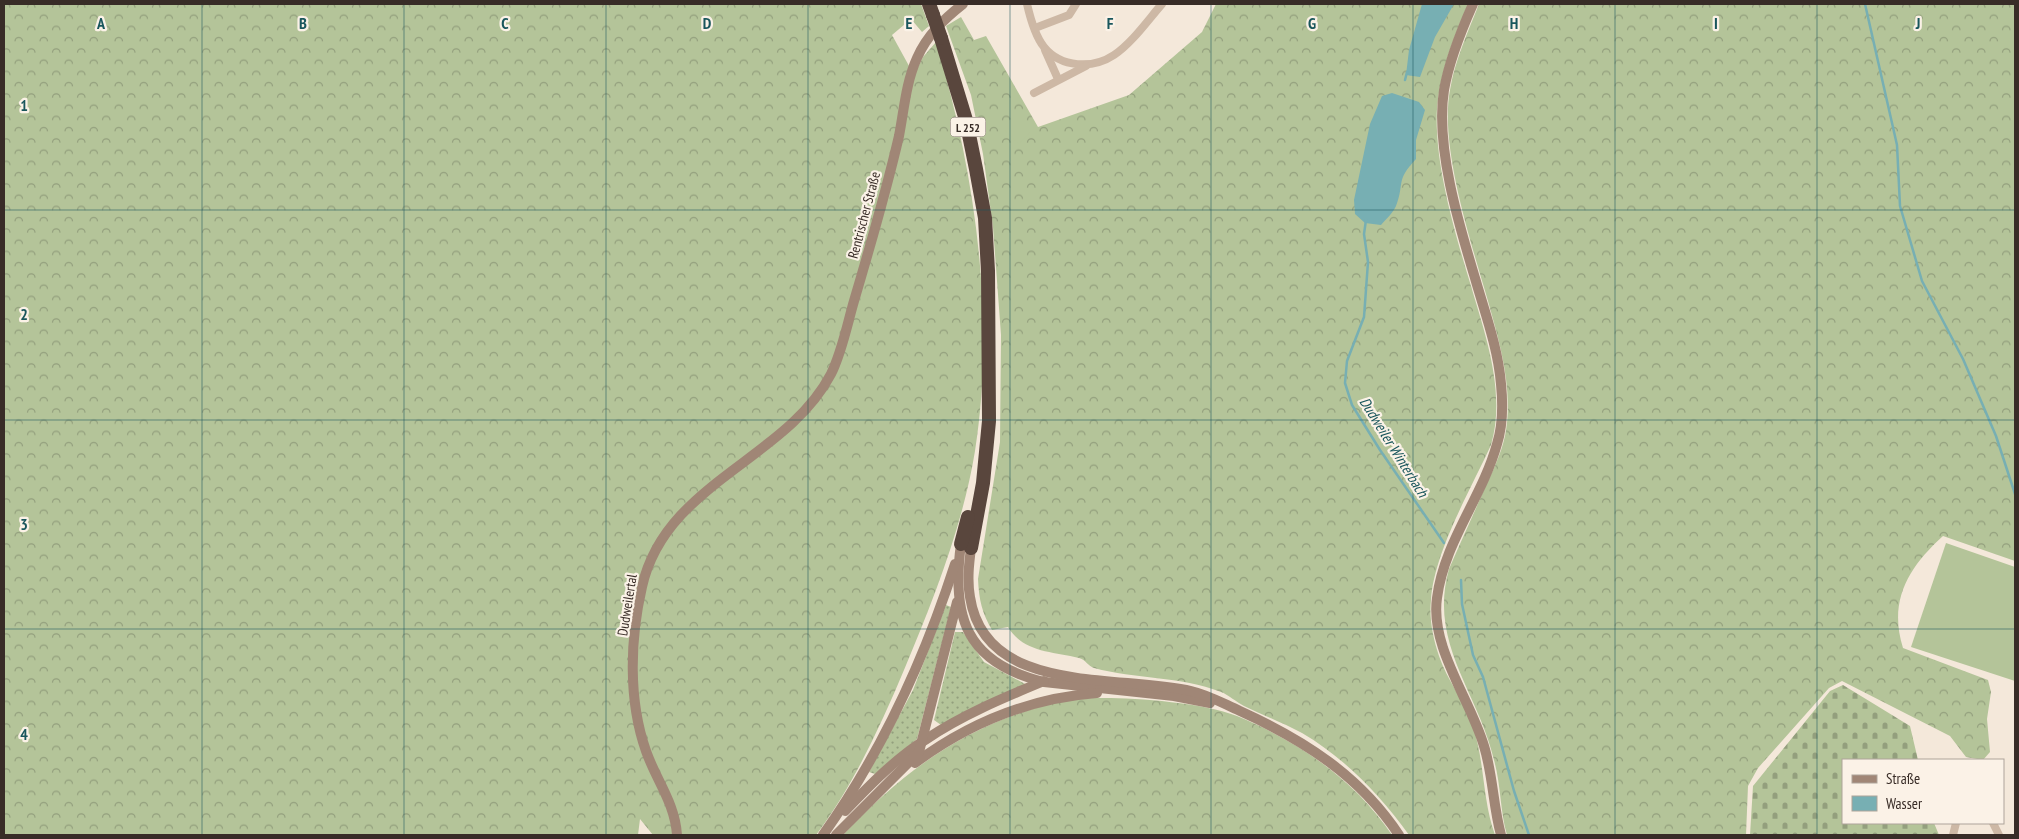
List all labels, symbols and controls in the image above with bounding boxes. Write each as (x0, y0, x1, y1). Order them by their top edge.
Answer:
text: A (96, 13, 106, 33)
text: B (299, 13, 307, 33)
text: C (501, 13, 509, 33)
text: D (703, 13, 712, 33)
text: E (906, 13, 913, 33)
text: F (1107, 13, 1114, 33)
text: G (1308, 13, 1316, 33)
text: H (1510, 13, 1518, 33)
text: I (1714, 13, 1718, 33)
text: J (1915, 13, 1920, 33)
text: 1 (20, 95, 28, 115)
road number: L 252 (950, 118, 986, 136)
street label: Rentrischer Straße (844, 169, 884, 260)
text: 2 (20, 304, 28, 324)
water label: Dudweiler Winterbach (1356, 393, 1433, 502)
text: 3 (20, 514, 28, 534)
street label: Dudweilertal (613, 572, 641, 637)
text: 4 (20, 724, 28, 744)
legend (1842, 759, 2004, 824)
text: Straße (1886, 769, 1920, 788)
text: Wasser (1886, 794, 1923, 813)

